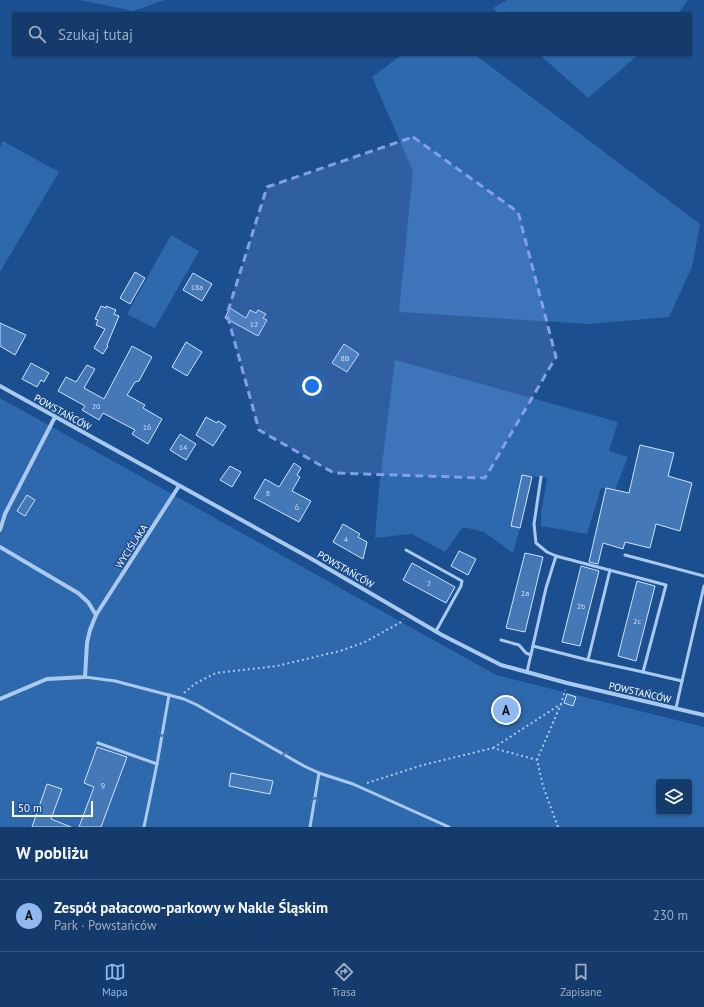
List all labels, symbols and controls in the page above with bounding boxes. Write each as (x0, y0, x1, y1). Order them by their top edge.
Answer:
search box (12, 12, 692, 56)
icon: search (26, 23, 48, 45)
text: Szukaj tutaj (58, 25, 133, 44)
house number: 18a (191, 282, 203, 292)
house number: 12 (250, 319, 258, 329)
house number: 8B (340, 353, 350, 363)
your location (302, 376, 322, 396)
street label: POWSTAŃCÓW (32, 391, 94, 434)
house number: 20 (92, 401, 101, 411)
house number: 16 (143, 422, 151, 432)
house number: 14 (179, 442, 188, 452)
house number: 8 (266, 488, 270, 498)
house number: 6 (295, 502, 299, 512)
street label: WYCIŚLAKA (112, 522, 151, 571)
house number: 4 (344, 534, 349, 544)
street label: POWSTAŃCÓW (315, 548, 377, 591)
house number: 2 (427, 578, 431, 588)
house number: 2a (521, 588, 529, 598)
house number: 2b (577, 601, 585, 611)
house number: 2c (633, 616, 641, 626)
street label: POWSTAŃCÓW (607, 679, 673, 706)
pin: A (493, 695, 519, 725)
one-way arrow (159, 731, 167, 737)
one-way arrow (282, 752, 289, 759)
map controls (656, 779, 692, 815)
button: layers (656, 779, 692, 815)
house number: 9 (101, 780, 105, 790)
one-way arrow (310, 797, 318, 803)
scale bar (12, 799, 93, 818)
text: 50 m (18, 801, 42, 815)
text: W pobliżu (16, 842, 88, 864)
text: Zespół pałacowo-parkowy w Nakle Śląskim (54, 898, 328, 917)
text: A (25, 907, 33, 924)
text: 230 m (653, 907, 688, 924)
text: Park · Powstańców (54, 917, 157, 934)
tab: Mapa (102, 961, 128, 999)
tab: Trasa (332, 961, 356, 999)
tab: Zapisane (560, 961, 602, 999)

